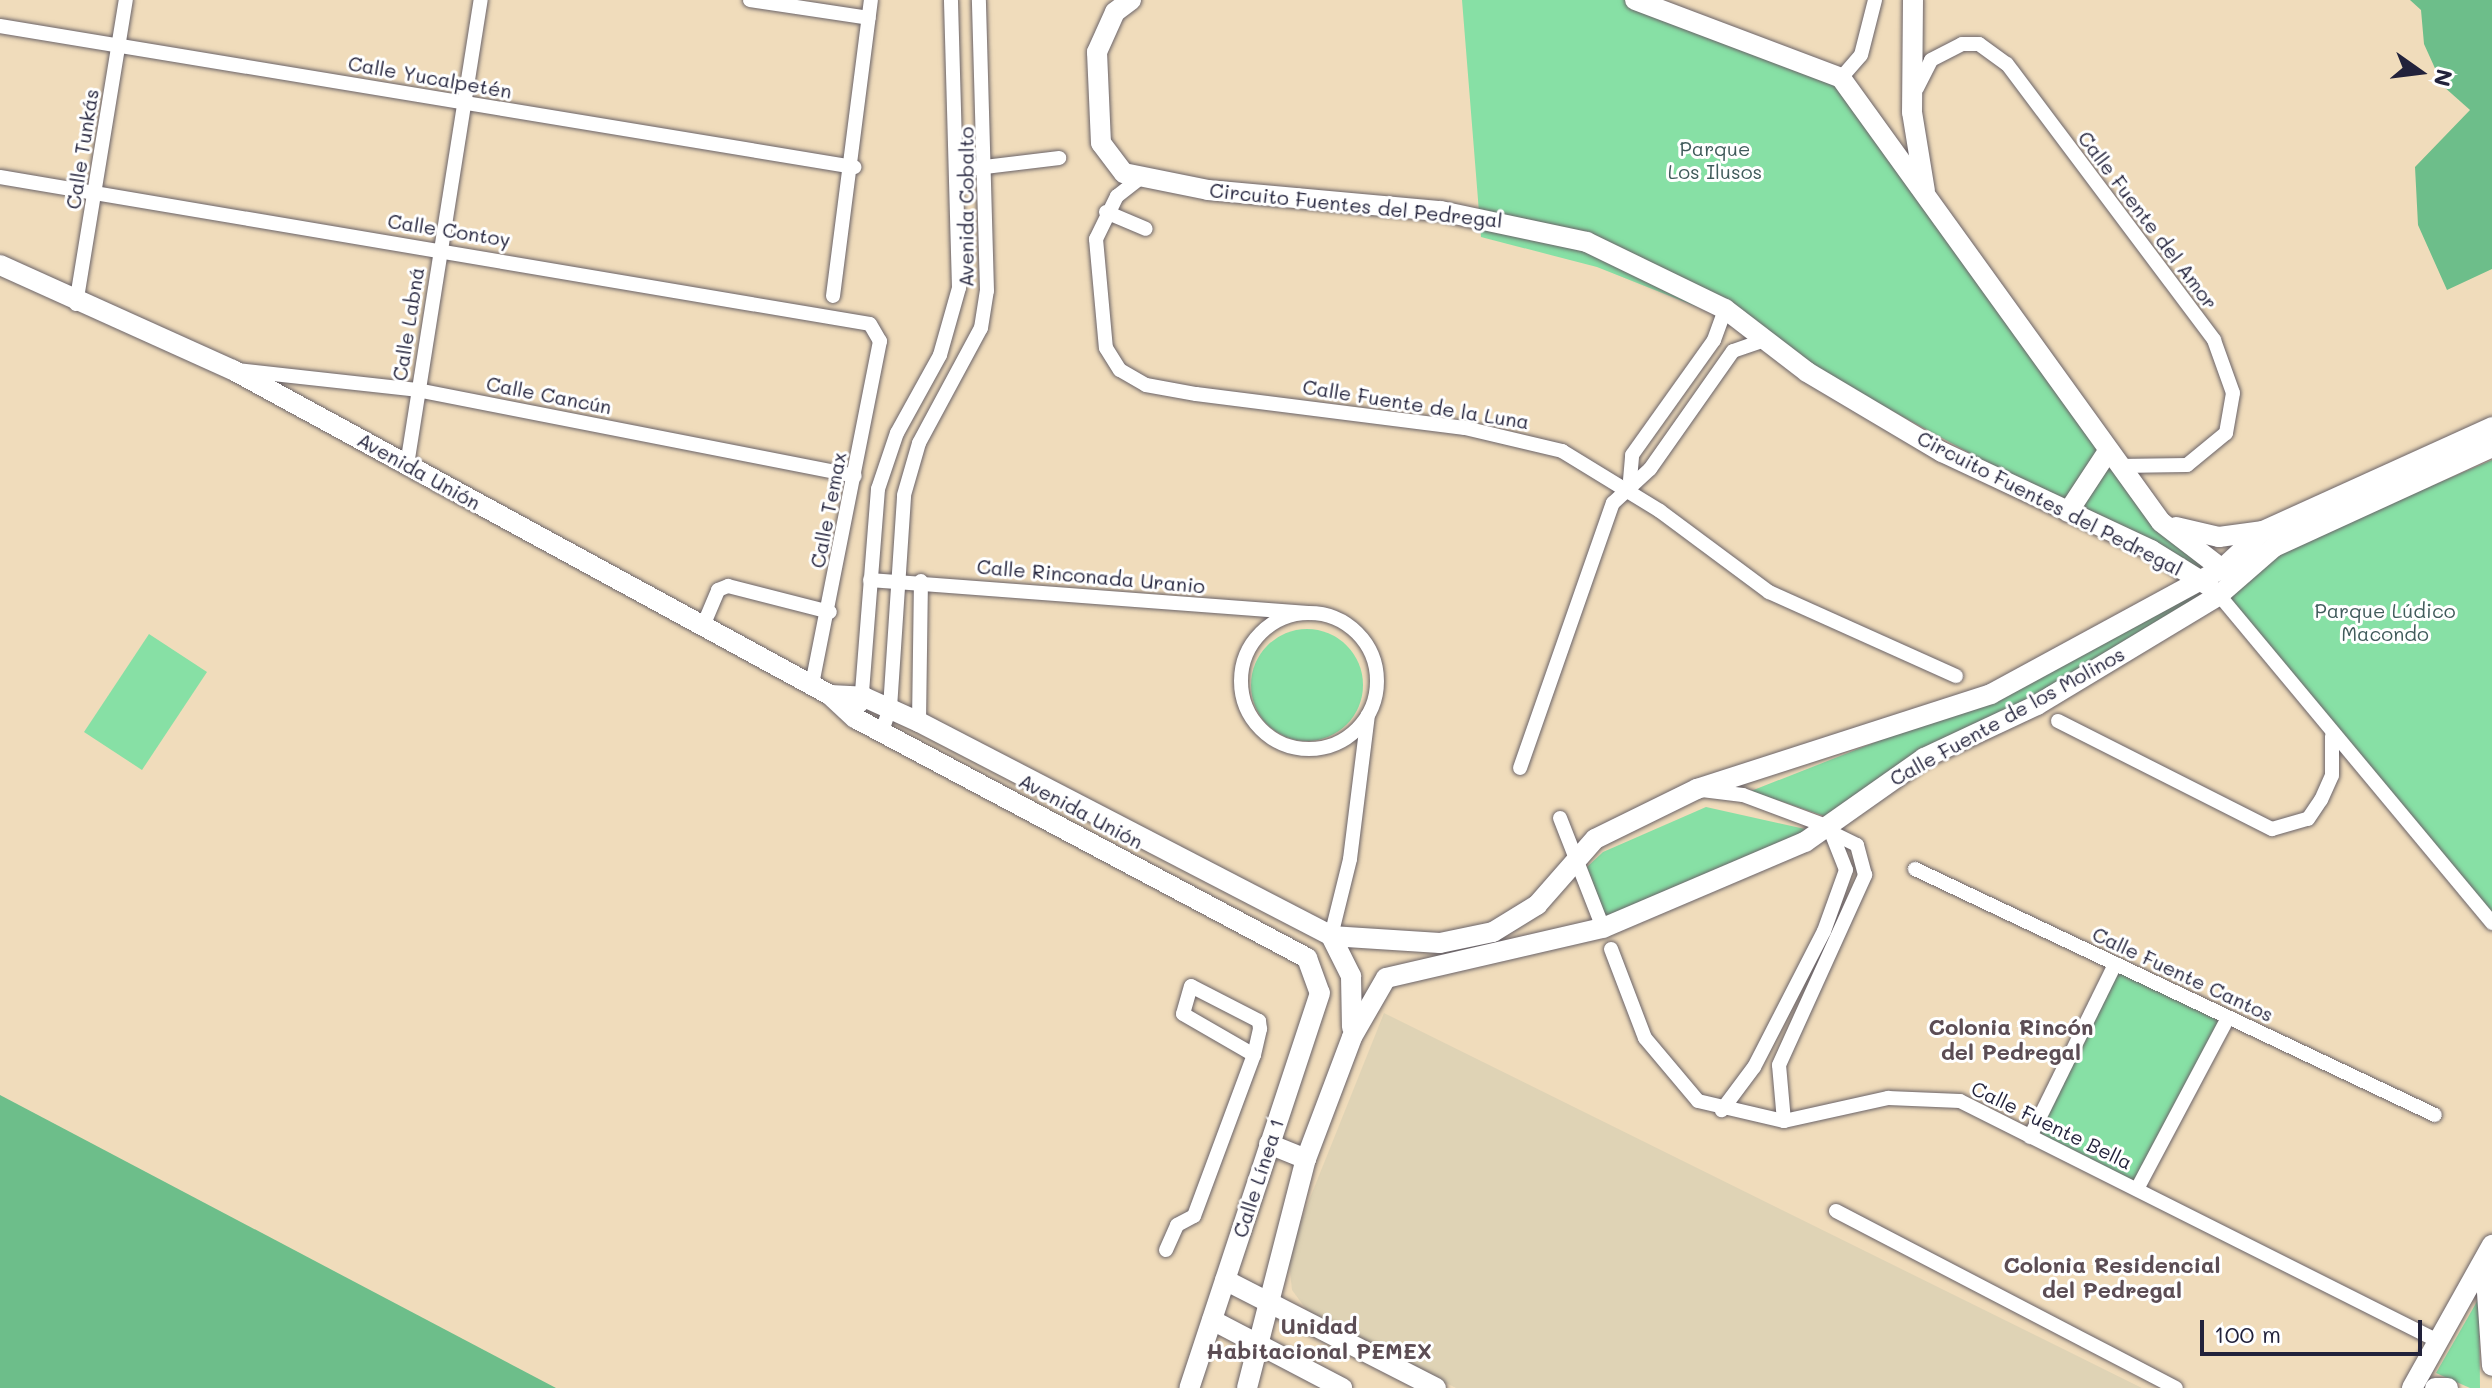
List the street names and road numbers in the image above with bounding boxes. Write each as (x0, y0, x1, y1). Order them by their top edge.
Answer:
street label: Calle Yucalpetén (346, 51, 514, 103)
street label: Calle Tunkás (61, 87, 103, 211)
street label: Calle Fuente del Amor (2073, 126, 2223, 314)
street label: Avenida Cobalto (954, 127, 978, 287)
street label: Circuito Fuentes del Pedregal (1208, 178, 1504, 232)
street label: Calle Contoy (386, 208, 512, 252)
street label: Calle Labná (387, 265, 429, 383)
street label: Calle Cancún (484, 371, 614, 419)
street label: Calle Fuente de la Luna (1301, 374, 1531, 434)
street label: Circuito Fuentes del Pedregal (1913, 425, 2187, 581)
street label: Avenida Unión (353, 427, 485, 515)
street label: Calle Temax (805, 450, 851, 570)
street label: Calle Rinconada Uranio (976, 554, 1206, 598)
street label: Calle Fuente de los Molinos (1885, 641, 2129, 791)
street label: Avenida Unión (1015, 768, 1147, 854)
street label: Calle Fuente Cantos (2089, 922, 2277, 1026)
street label: Calle Fuente Bella (1968, 1076, 2136, 1174)
street label: Calle Línea 1 (1227, 1116, 1289, 1240)

